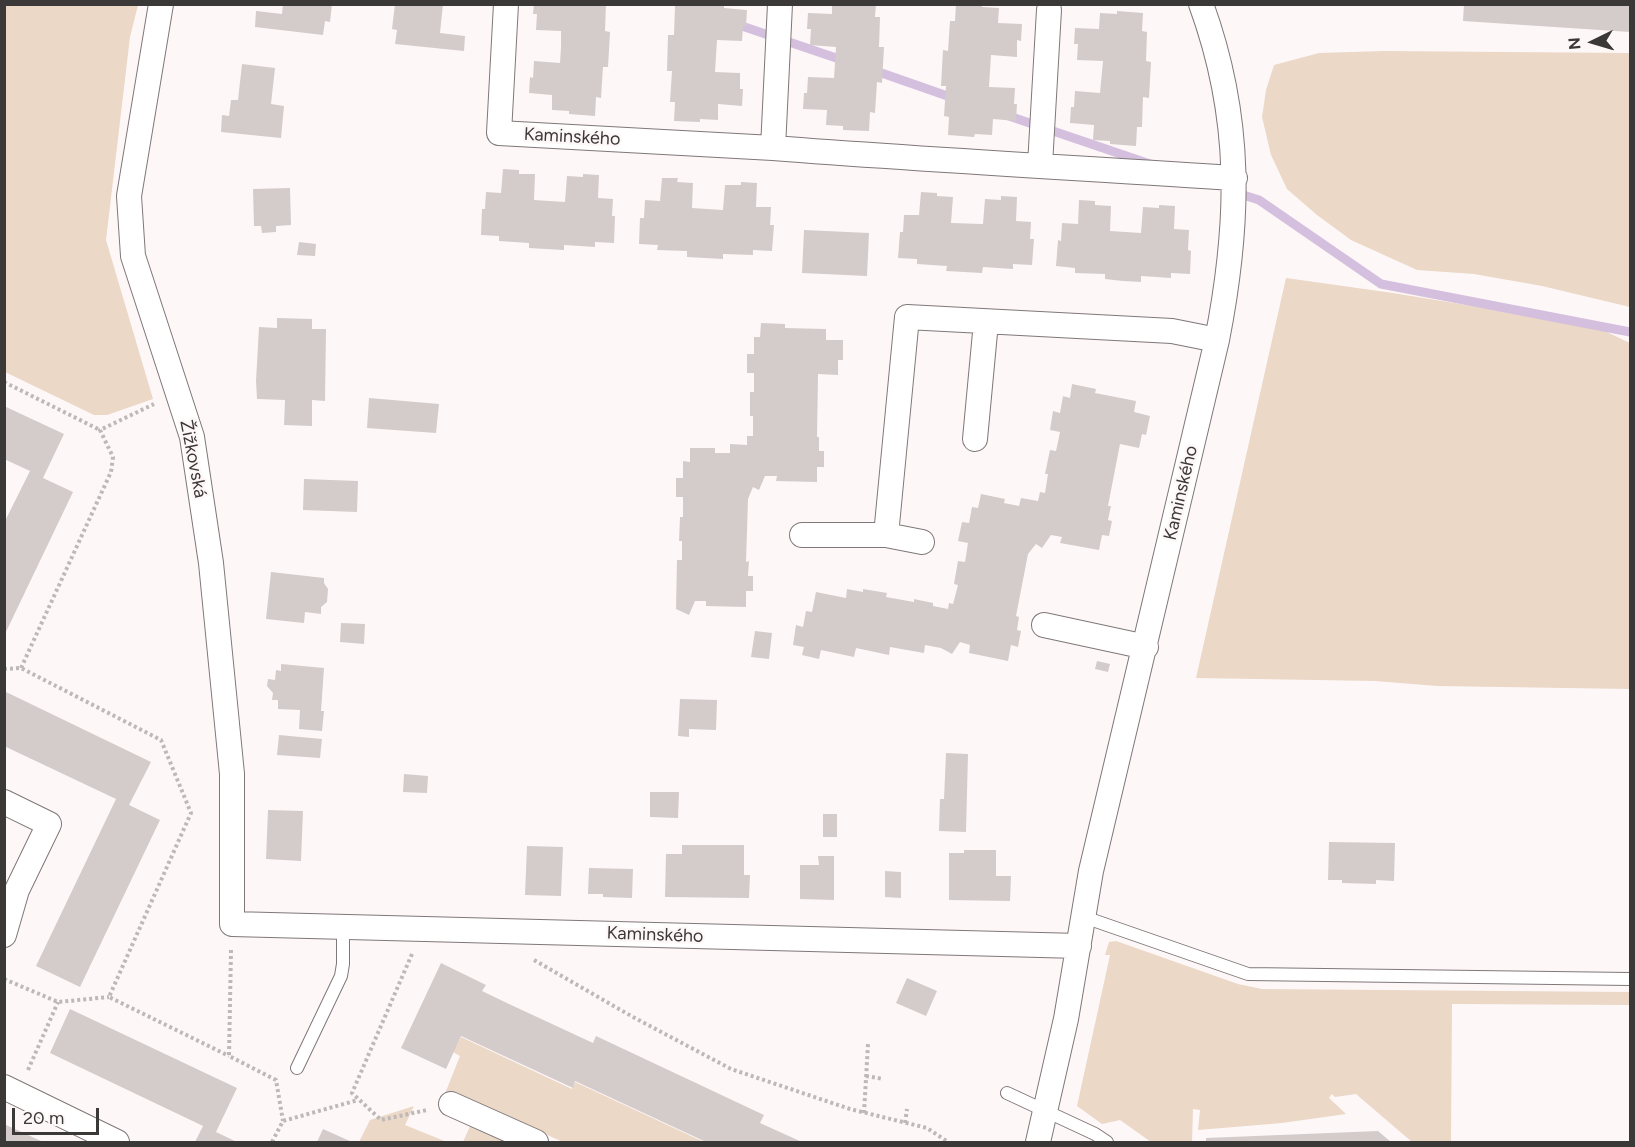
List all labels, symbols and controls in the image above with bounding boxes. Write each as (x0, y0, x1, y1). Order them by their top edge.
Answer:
north arrow (1563, 12, 1623, 72)
text: N (1565, 37, 1585, 51)
street label: Kaminského (523, 124, 621, 150)
street label: Žižkovská (175, 418, 211, 500)
street label: Kaminského (1160, 443, 1202, 543)
street label: Kaminského (606, 923, 704, 947)
scale bar (15, 1096, 102, 1134)
text: 20 m (23, 1107, 64, 1129)

